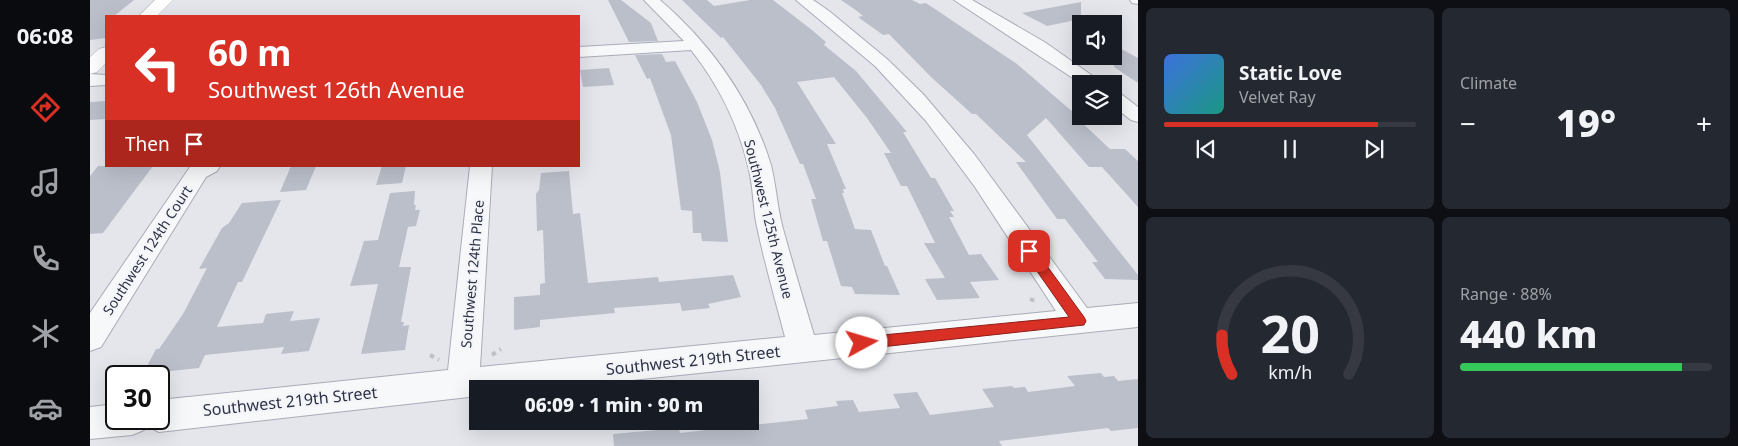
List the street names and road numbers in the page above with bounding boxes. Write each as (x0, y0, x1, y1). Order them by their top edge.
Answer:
street label: Southwest 125th Avenue (740, 137, 798, 301)
street label: Southwest 124th Court (98, 182, 196, 318)
street label: Southwest 124th Place (456, 199, 488, 349)
street label: Southwest 219th Street (605, 340, 781, 380)
street label: Southwest 219th Street (202, 381, 378, 421)

